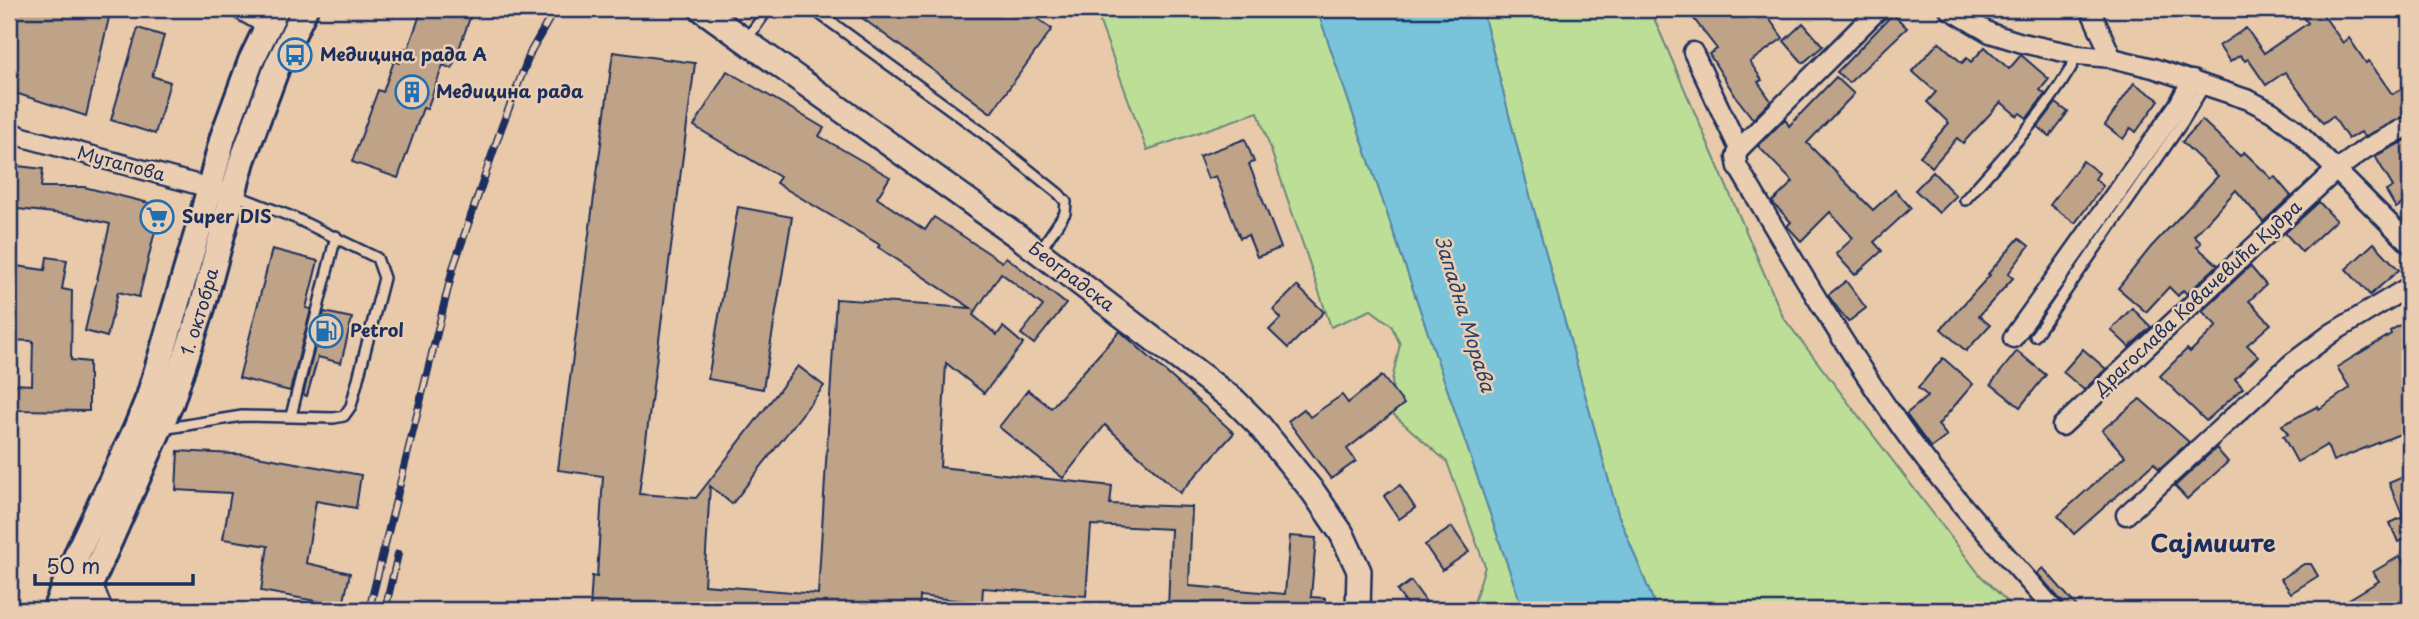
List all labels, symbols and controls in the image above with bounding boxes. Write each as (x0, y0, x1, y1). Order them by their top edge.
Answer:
bus stop icon: Медицина рада А (276, 36, 314, 74)
place label: Медицина рада А (320, 40, 487, 67)
building icon: Медицина рада (393, 73, 431, 111)
place label: Медицина рада (436, 77, 584, 104)
street label: Мутапова (74, 138, 169, 187)
street label: Драгослава Ковачевића Кудра (2086, 192, 2308, 402)
supermarket icon: Super DIS (138, 198, 176, 236)
place label: Super DIS (182, 202, 272, 229)
water label: Западна Морава (1429, 232, 1503, 396)
street label: Београдска (1023, 234, 1122, 318)
street label: 1. октобра (172, 264, 224, 359)
fuel station icon: Petrol (307, 312, 345, 350)
place label: Petrol (350, 316, 404, 343)
district label: Сајмиште (2150, 524, 2276, 560)
scale bar (35, 542, 192, 586)
text: 50 m (46, 549, 100, 581)

